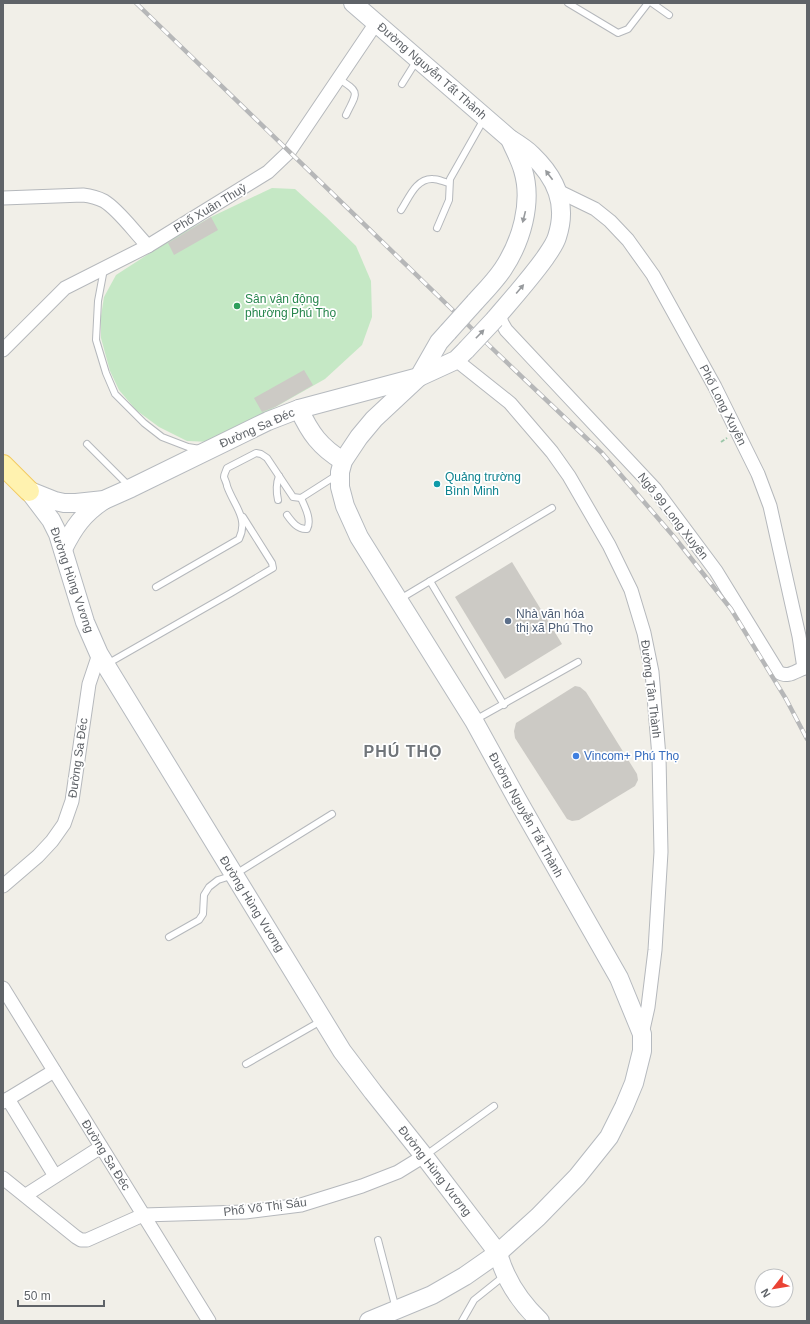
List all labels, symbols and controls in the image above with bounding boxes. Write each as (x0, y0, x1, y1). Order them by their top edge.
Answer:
street label: Đường Nguyễn Tất Thành (374, 19, 490, 122)
one-way arrow (545, 169, 553, 180)
street label: Phố Xuân Thuỷ (171, 181, 249, 235)
one-way arrow (521, 211, 527, 223)
one-way arrow (516, 284, 525, 295)
place label: Sân vận động phường Phú Thọ (245, 292, 336, 320)
marker: Sân vận động phường Phú Thọ (232, 301, 242, 311)
one-way arrow (476, 329, 485, 339)
street label: Phố Long Xuyên (697, 362, 749, 448)
street label: Đường Sa Đéc (217, 405, 297, 451)
place label: Quảng trường Bình Minh (445, 470, 521, 498)
street label: Ngõ 99 Long Xuyên (635, 470, 711, 562)
marker: Quảng trường Bình Minh (432, 479, 442, 489)
street label: Đường Hùng Vương (47, 525, 97, 635)
place label: Nhà văn hóa thị xã Phú Thọ (516, 607, 593, 635)
marker: Nhà văn hóa thị xã Phú Thọ (503, 616, 513, 626)
street label: Đường Tân Thành (638, 639, 664, 739)
street label: Đường Sa Đéc (65, 717, 91, 799)
district label: PHÚ THỌ (364, 742, 443, 760)
place label: Vincom+ Phú Thọ (584, 749, 680, 763)
street label: Đường Nguyễn Tất Thành (486, 750, 567, 880)
marker: Vincom+ Phú Thọ (571, 751, 581, 761)
street label: Đường Hùng Vương (217, 853, 287, 955)
street label: Đường Sa Đéc (79, 1117, 133, 1193)
street label: Đường Hùng Vương (395, 1123, 475, 1219)
street label: Phố Võ Thị Sáu (223, 1195, 307, 1219)
north arrow (754, 1268, 794, 1308)
scale bar (18, 1282, 104, 1308)
text: N (758, 1287, 773, 1300)
text: 50 m (24, 1289, 51, 1303)

